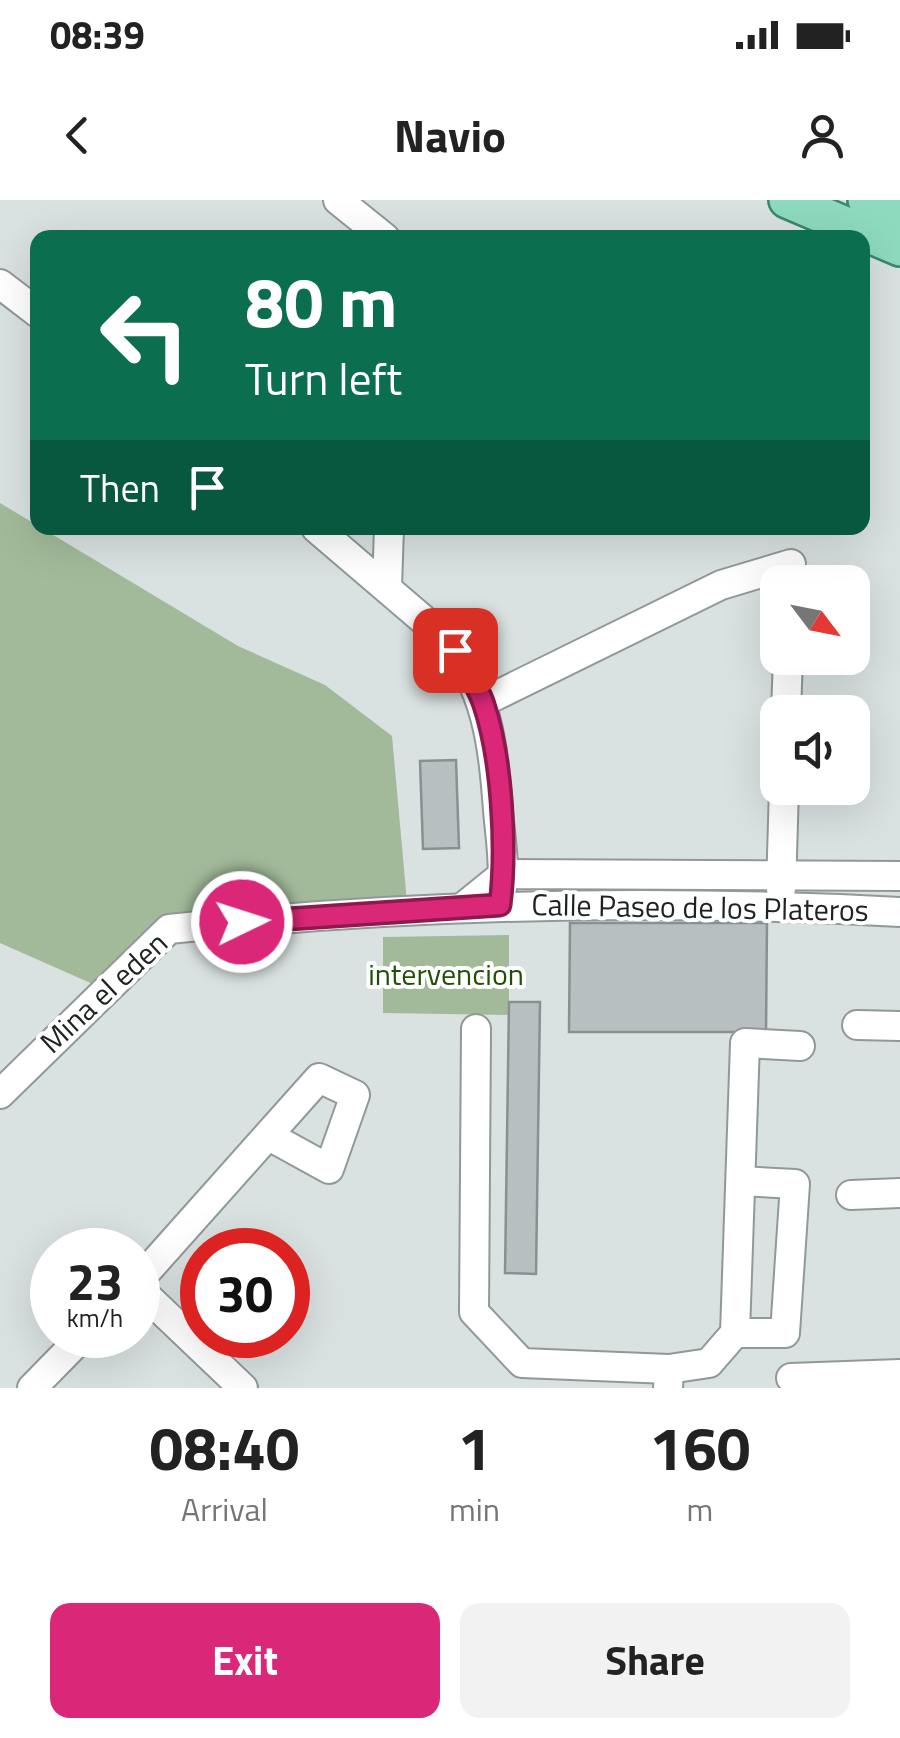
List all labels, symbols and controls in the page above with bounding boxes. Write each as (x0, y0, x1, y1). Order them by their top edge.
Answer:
text: 08:39 (50, 6, 145, 64)
text: Navio (394, 101, 506, 169)
icon: back (50, 108, 105, 163)
icon: person (795, 108, 850, 163)
text: 80 m (245, 248, 398, 354)
icon: left (80, 270, 210, 400)
text: Turn left (245, 344, 402, 412)
text: Then (80, 459, 160, 517)
icon: arrive (180, 460, 235, 515)
north arrow (760, 565, 870, 675)
map controls (760, 565, 870, 805)
pin (413, 608, 498, 693)
icon: arrive (428, 623, 483, 678)
button: sound (760, 695, 870, 805)
position arrow (190, 870, 294, 974)
street label: Calle Paseo de los Plateros (531, 881, 869, 933)
street label: Mina el eden (29, 921, 178, 1064)
park label: intervencion (368, 951, 524, 997)
speed limit sign: 30 (180, 1228, 310, 1358)
text: 23 (67, 1243, 123, 1319)
text: km/h (67, 1299, 123, 1337)
text: 08:40 (150, 1402, 299, 1493)
text: 1 (458, 1402, 491, 1493)
text: 160 (650, 1402, 750, 1493)
text: Arrival (181, 1485, 268, 1533)
text: min (449, 1485, 500, 1533)
text: m (687, 1485, 713, 1533)
button: Exit (50, 1603, 440, 1718)
button: Share (460, 1603, 850, 1718)

